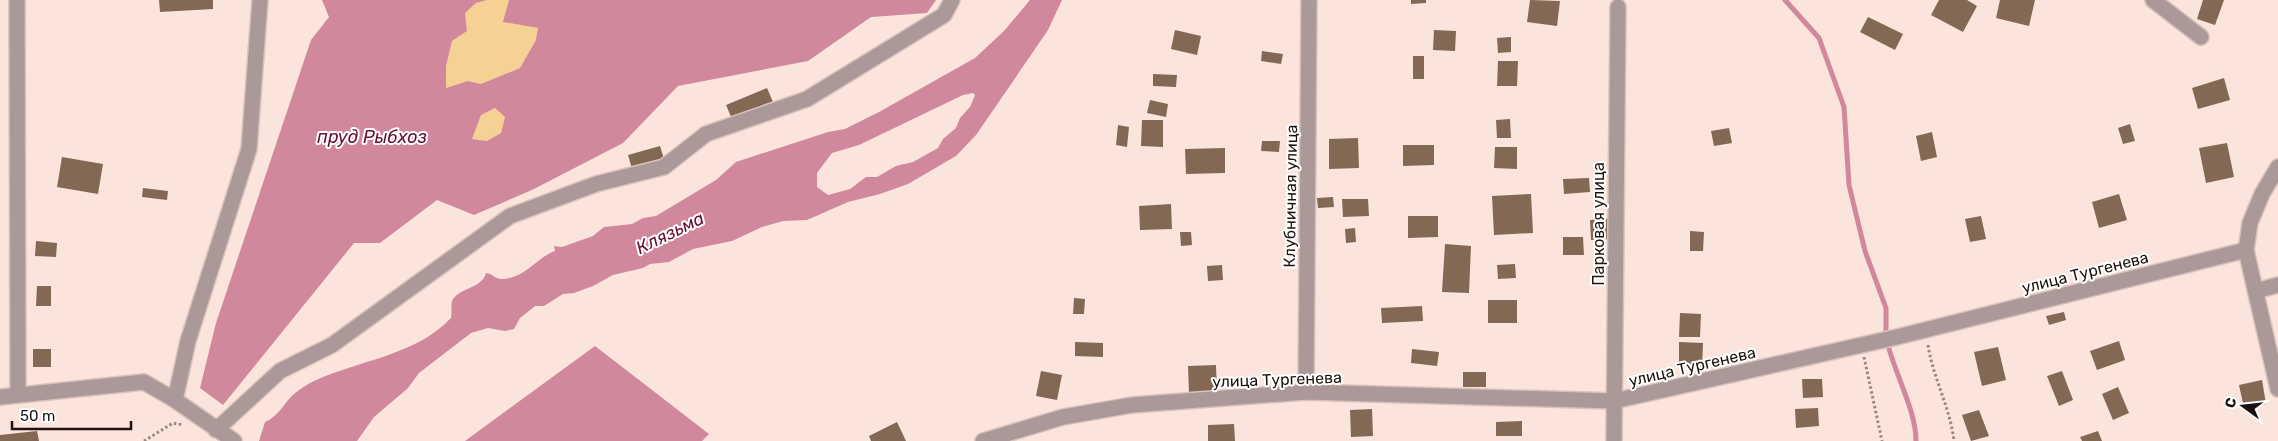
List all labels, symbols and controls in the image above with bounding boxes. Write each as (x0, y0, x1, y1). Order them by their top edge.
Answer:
street label: Клубничная улица (1280, 124, 1301, 268)
water label: пруд Рыбхоз (317, 126, 427, 148)
street label: Парковая улица (1589, 162, 1608, 286)
water label: Клязьма (632, 207, 708, 259)
street label: улица Тургенева (2020, 248, 2150, 297)
street label: улица Тургенева (1627, 343, 1757, 390)
street label: улица Тургенева (1212, 368, 1342, 391)
north arrow (2218, 381, 2268, 431)
text: С (2221, 396, 2240, 410)
scale bar (12, 398, 131, 430)
text: 50 m (20, 407, 55, 425)

